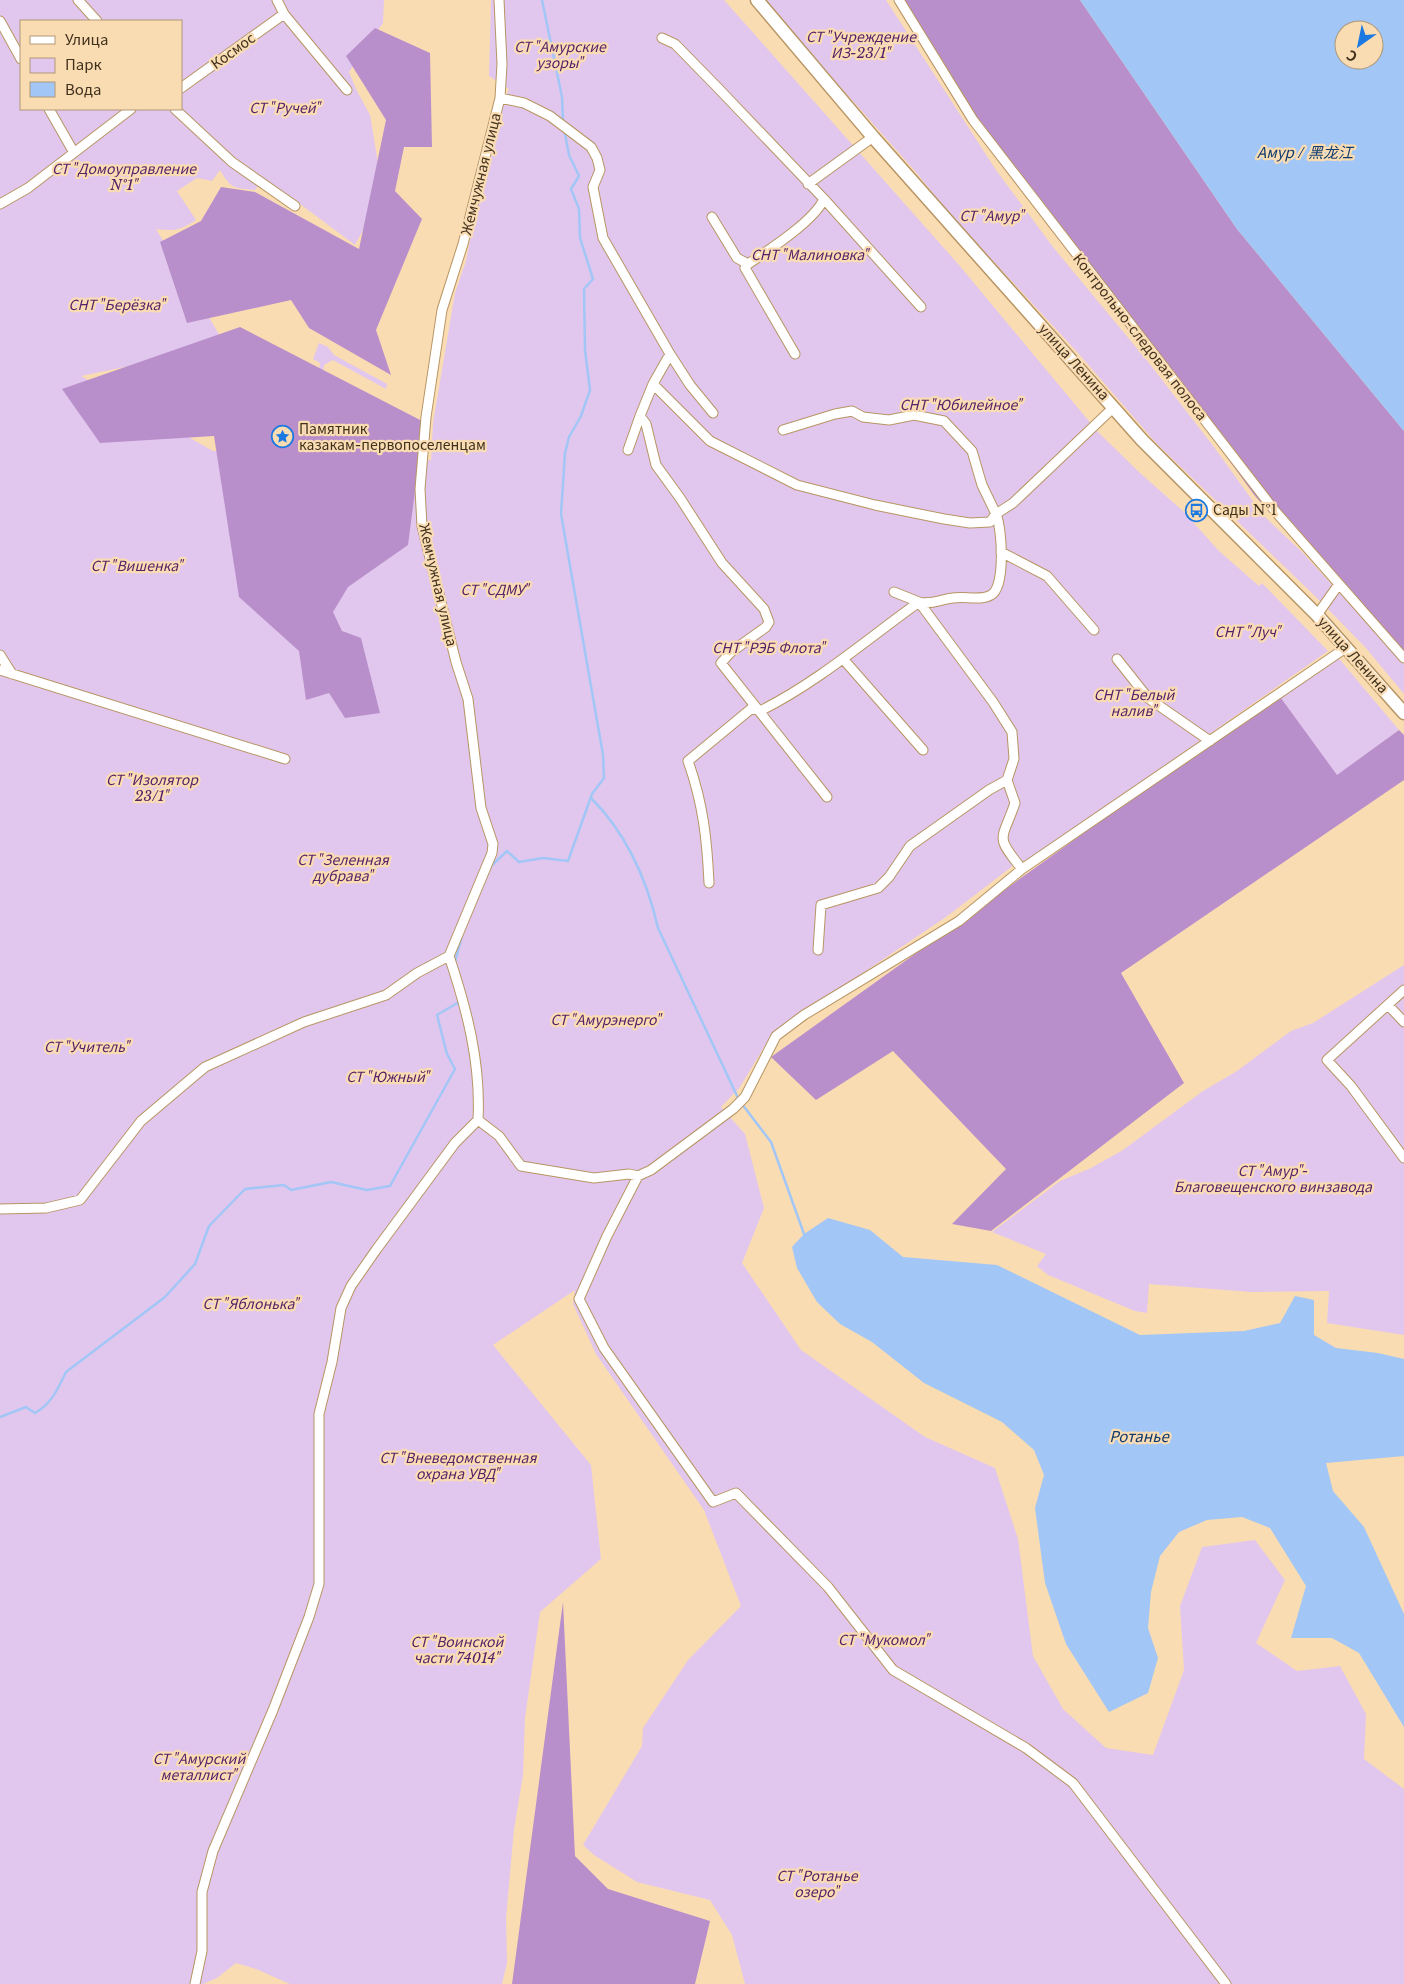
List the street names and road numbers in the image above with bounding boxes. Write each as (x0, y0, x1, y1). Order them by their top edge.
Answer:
street label: Космос (207, 29, 259, 73)
street label: Жемчужная улица (457, 111, 505, 237)
street label: Контрольно-следовая полоса (1069, 250, 1211, 424)
street label: улица Ленина (1035, 320, 1113, 404)
street label: Жемчужная улица (415, 522, 461, 648)
street label: улица Ленина (1314, 613, 1392, 697)

